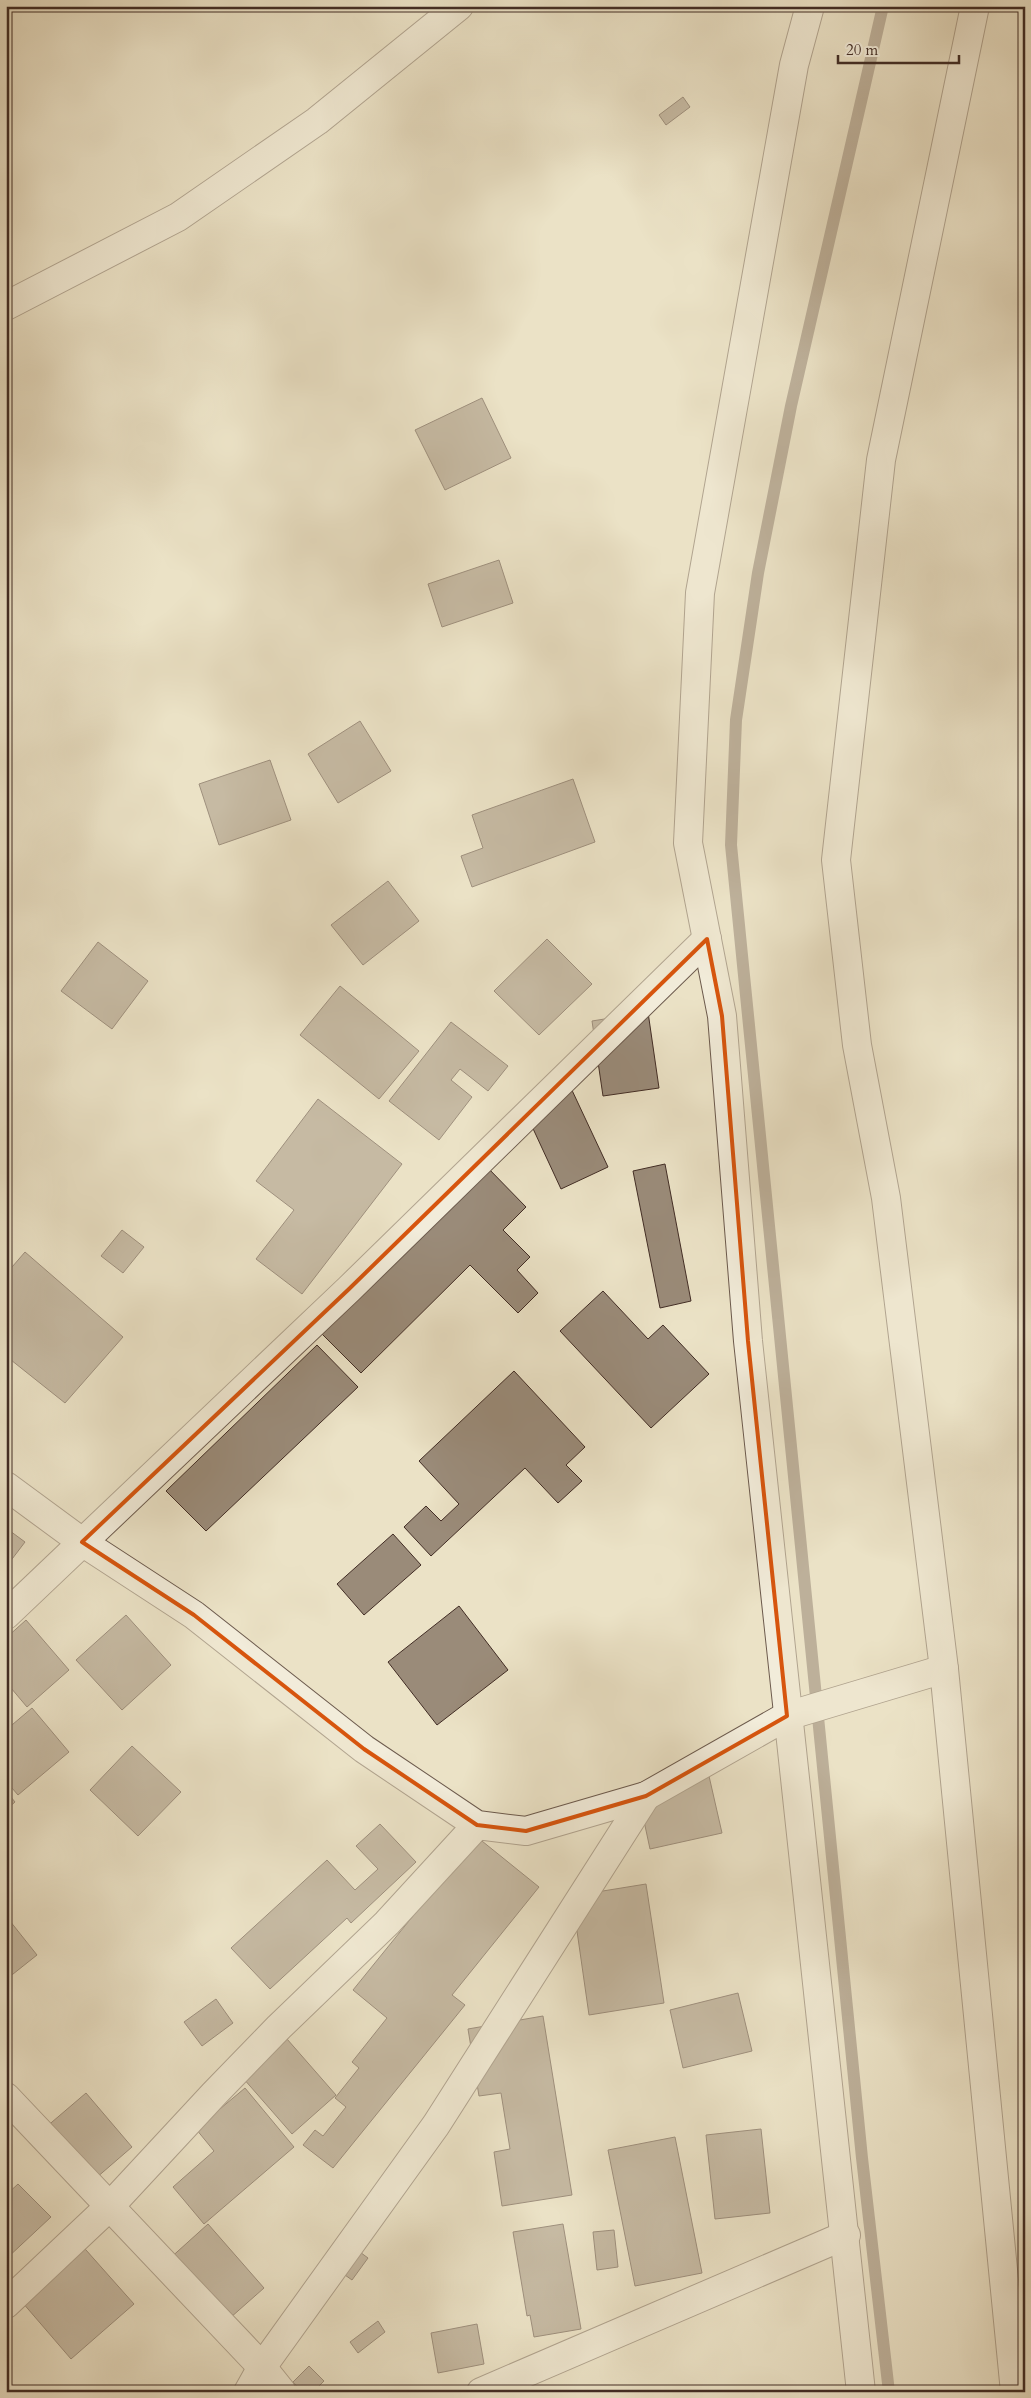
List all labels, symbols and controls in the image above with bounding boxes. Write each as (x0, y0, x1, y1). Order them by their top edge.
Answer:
scale bar (838, 32, 960, 64)
text: 20 m (846, 40, 878, 60)

